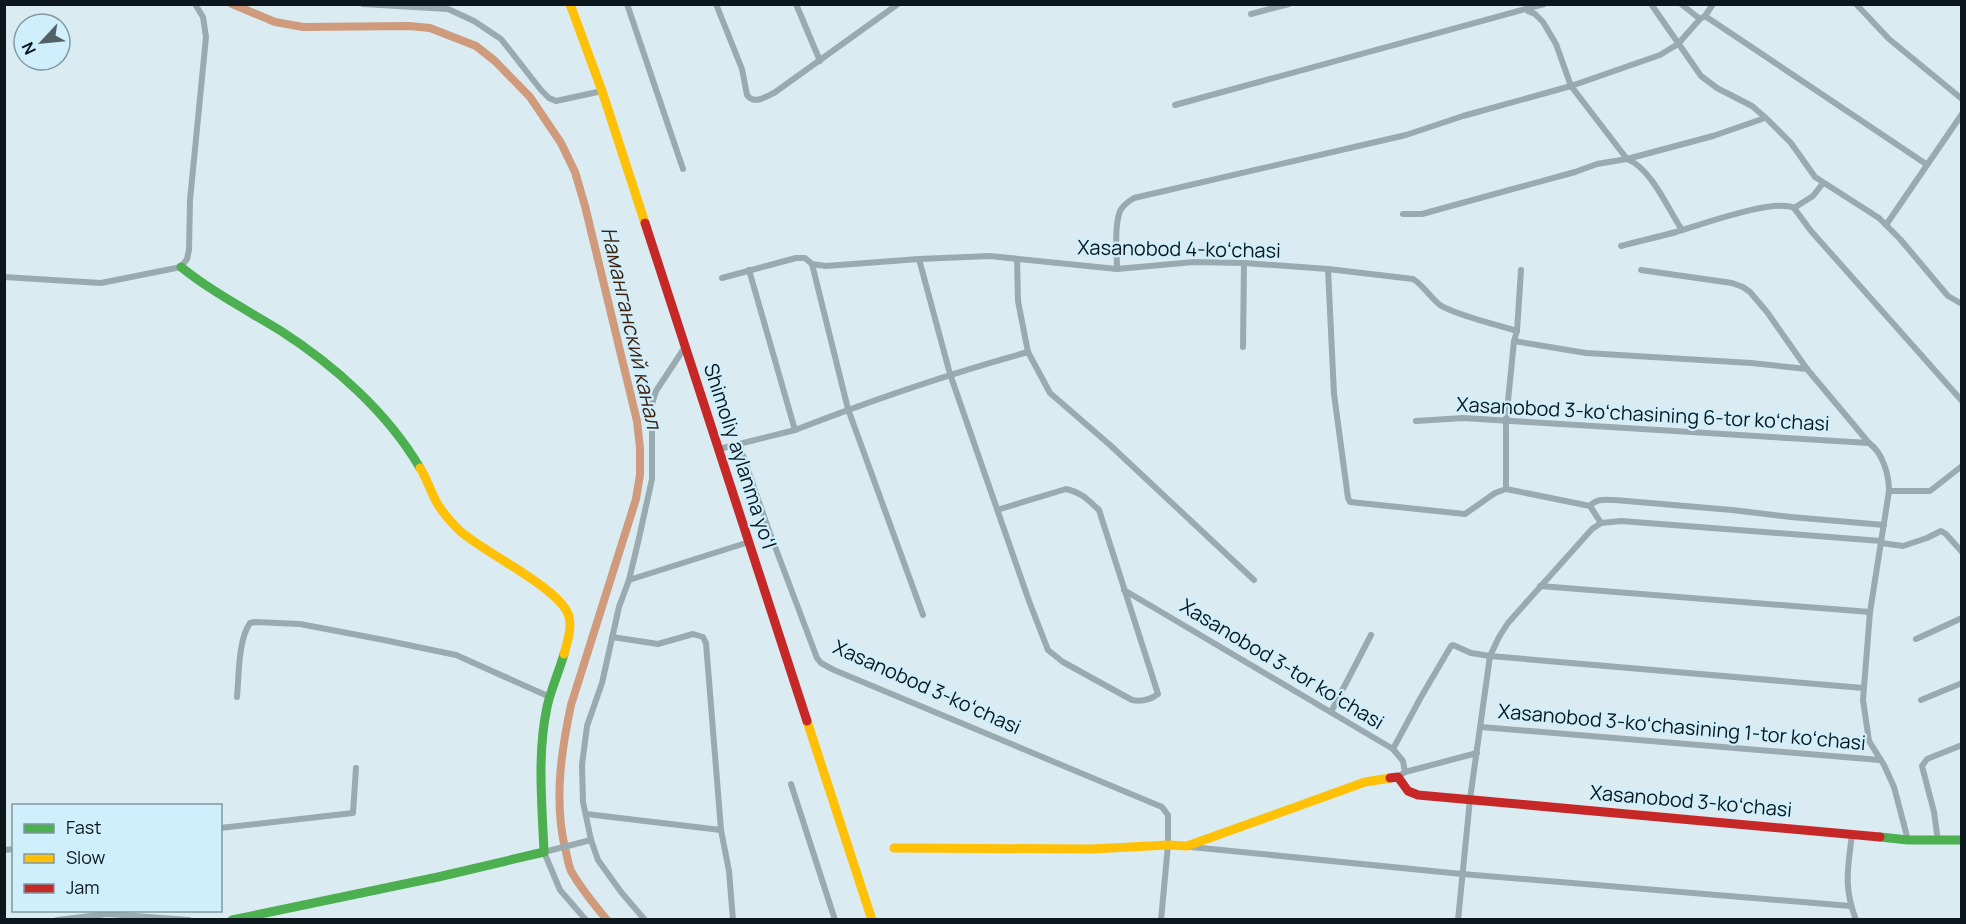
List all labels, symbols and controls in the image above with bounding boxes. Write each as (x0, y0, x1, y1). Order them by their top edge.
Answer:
north arrow (12, 12, 72, 72)
text: N (16, 39, 41, 59)
water label: Наманганский канал (595, 224, 669, 433)
street label: Xasanobod 4-koʻchasi (1077, 233, 1281, 264)
street label: Shimoliy aylanma yoʻl (698, 360, 783, 552)
street label: Xasanobod 3-koʻchasining 6-tor koʻchasi (1456, 390, 1830, 437)
street label: Xasanobod 3-tor koʻchasi (1175, 592, 1389, 735)
street label: Xasanobod 3-koʻchasi (829, 633, 1025, 740)
street label: Xasanobod 3-koʻchasining 1-tor koʻchasi (1497, 697, 1867, 756)
street label: Xasanobod 3-koʻchasi (1589, 778, 1793, 823)
legend (12, 804, 222, 912)
text: Fast (66, 815, 101, 839)
text: Slow (66, 845, 106, 869)
text: Jam (66, 875, 100, 899)

